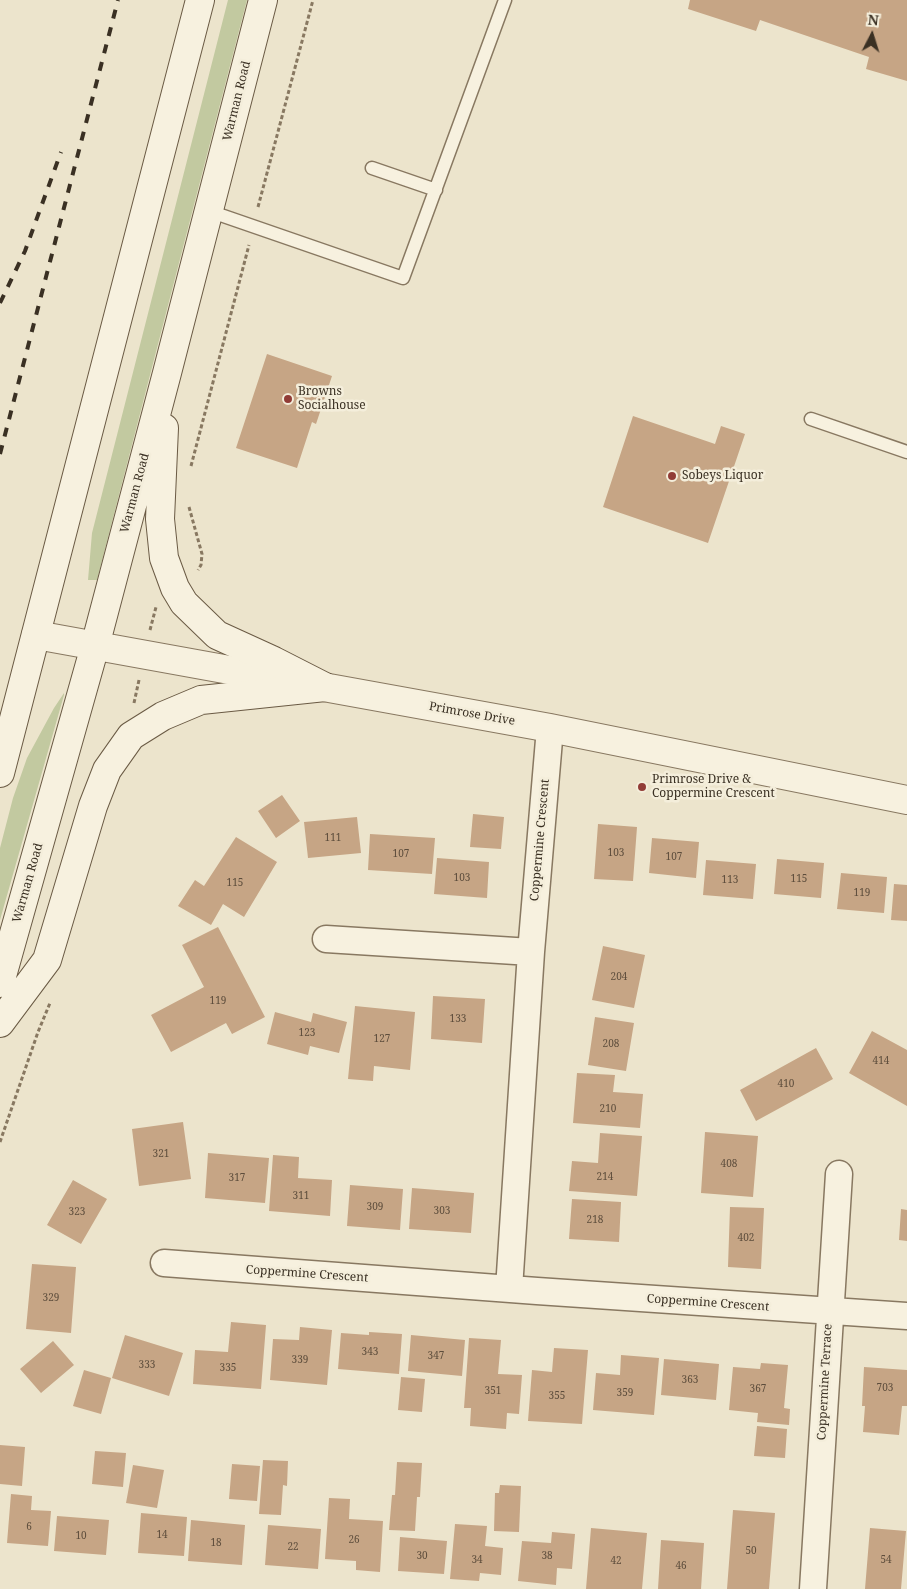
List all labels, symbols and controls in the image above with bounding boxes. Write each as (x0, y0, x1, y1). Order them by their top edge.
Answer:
north arrow (847, 10, 897, 60)
text: N (867, 10, 880, 30)
street label: Warman Road (220, 59, 254, 143)
place label: Browns Socialhouse (298, 385, 366, 413)
marker: Browns Socialhouse (282, 393, 294, 405)
street label: Warman Road (117, 452, 153, 534)
place label: Sobeys Liquor (682, 469, 763, 483)
marker: Sobeys Liquor (666, 470, 678, 482)
street label: Primrose Drive (428, 699, 516, 729)
place label: Primrose Drive & Coppermine Crescent (652, 773, 775, 801)
street label: Coppermine Crescent (527, 778, 553, 902)
marker: Primrose Drive & Coppermine Crescent (636, 781, 648, 793)
house number: 111 (325, 832, 341, 844)
street label: Warman Road (10, 842, 46, 924)
house number: 103 (608, 847, 624, 859)
house number: 107 (393, 848, 409, 860)
house number: 107 (666, 851, 682, 863)
house number: 103 (454, 872, 470, 884)
house number: 115 (791, 873, 807, 885)
house number: 113 (722, 874, 738, 886)
house number: 115 (227, 877, 243, 889)
house number: 119 (854, 887, 870, 899)
house number: 204 (611, 971, 627, 983)
house number: 119 (210, 995, 226, 1007)
house number: 133 (450, 1013, 466, 1025)
house number: 123 (299, 1027, 315, 1039)
house number: 127 (374, 1033, 390, 1045)
house number: 208 (603, 1038, 619, 1050)
house number: 414 (873, 1055, 889, 1067)
house number: 410 (778, 1078, 794, 1090)
house number: 210 (600, 1103, 616, 1115)
house number: 321 (153, 1148, 169, 1160)
house number: 408 (721, 1158, 737, 1170)
house number: 214 (597, 1171, 613, 1183)
house number: 317 (229, 1172, 245, 1184)
house number: 311 (293, 1190, 309, 1202)
house number: 309 (367, 1201, 383, 1213)
house number: 303 (434, 1205, 450, 1217)
house number: 323 (69, 1206, 85, 1218)
house number: 218 (587, 1214, 603, 1226)
house number: 402 (738, 1232, 754, 1244)
street label: Coppermine Crescent (245, 1263, 369, 1285)
house number: 329 (43, 1292, 59, 1304)
street label: Coppermine Crescent (646, 1292, 770, 1314)
street label: Coppermine Terrace (815, 1323, 835, 1441)
house number: 343 (362, 1346, 378, 1358)
house number: 347 (428, 1350, 444, 1362)
house number: 339 (292, 1354, 308, 1366)
house number: 333 (139, 1359, 155, 1371)
house number: 335 (220, 1362, 236, 1374)
house number: 363 (682, 1374, 698, 1386)
house number: 703 (877, 1382, 893, 1394)
house number: 367 (750, 1383, 766, 1395)
house number: 351 (485, 1385, 501, 1397)
house number: 359 (617, 1387, 633, 1399)
house number: 355 (549, 1390, 565, 1402)
house number: 6 (26, 1521, 32, 1533)
house number: 14 (156, 1529, 168, 1541)
house number: 10 (75, 1530, 87, 1542)
house number: 26 (348, 1534, 360, 1546)
house number: 18 (210, 1537, 222, 1549)
house number: 22 (287, 1541, 299, 1553)
house number: 50 (745, 1545, 757, 1557)
house number: 30 (416, 1550, 428, 1562)
house number: 38 (541, 1550, 553, 1562)
house number: 34 (471, 1554, 483, 1566)
house number: 54 (880, 1554, 892, 1566)
house number: 42 (610, 1555, 622, 1567)
house number: 46 (675, 1560, 687, 1572)

